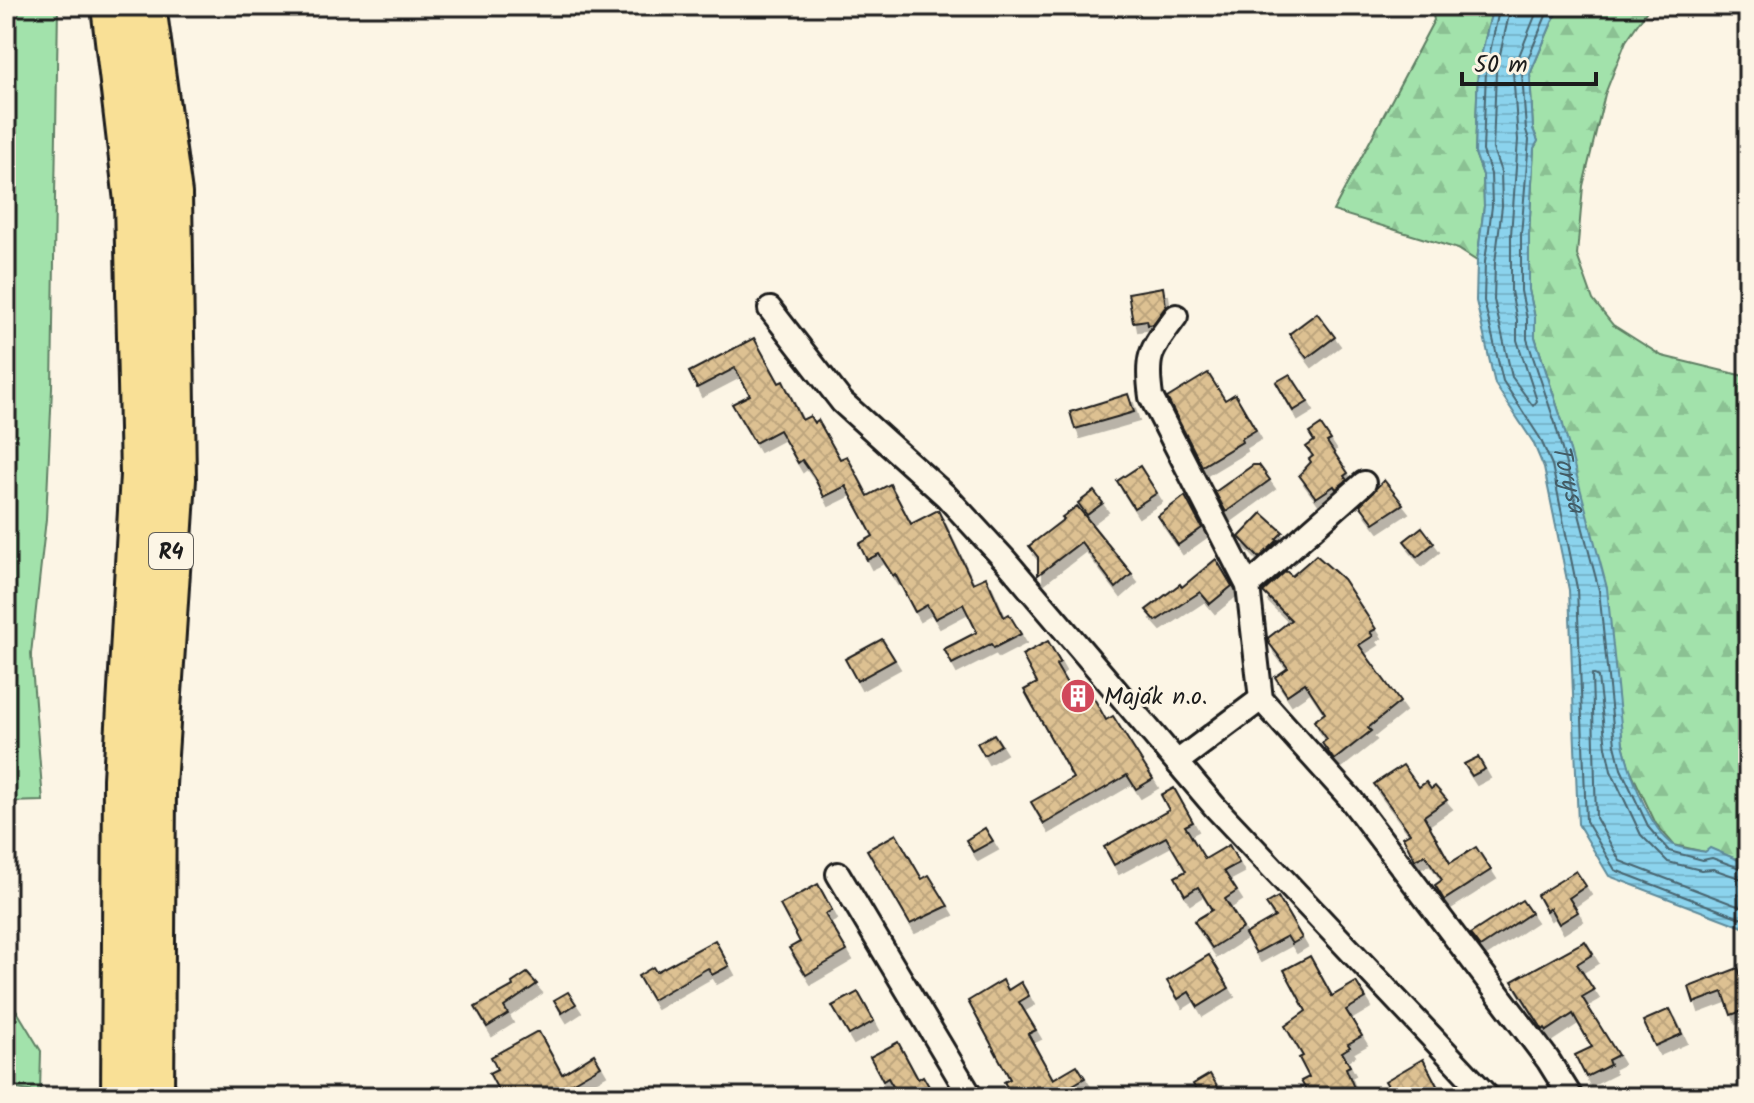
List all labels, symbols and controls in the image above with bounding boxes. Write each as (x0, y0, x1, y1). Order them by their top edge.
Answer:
scale bar (1462, 36, 1596, 86)
text: 50 m (1474, 46, 1528, 85)
water label: Torysa (1538, 440, 1597, 520)
road number: R4 (149, 533, 193, 569)
building icon: Maják n.o. (1059, 677, 1097, 715)
place label: Maják n.o. (1104, 678, 1208, 717)

